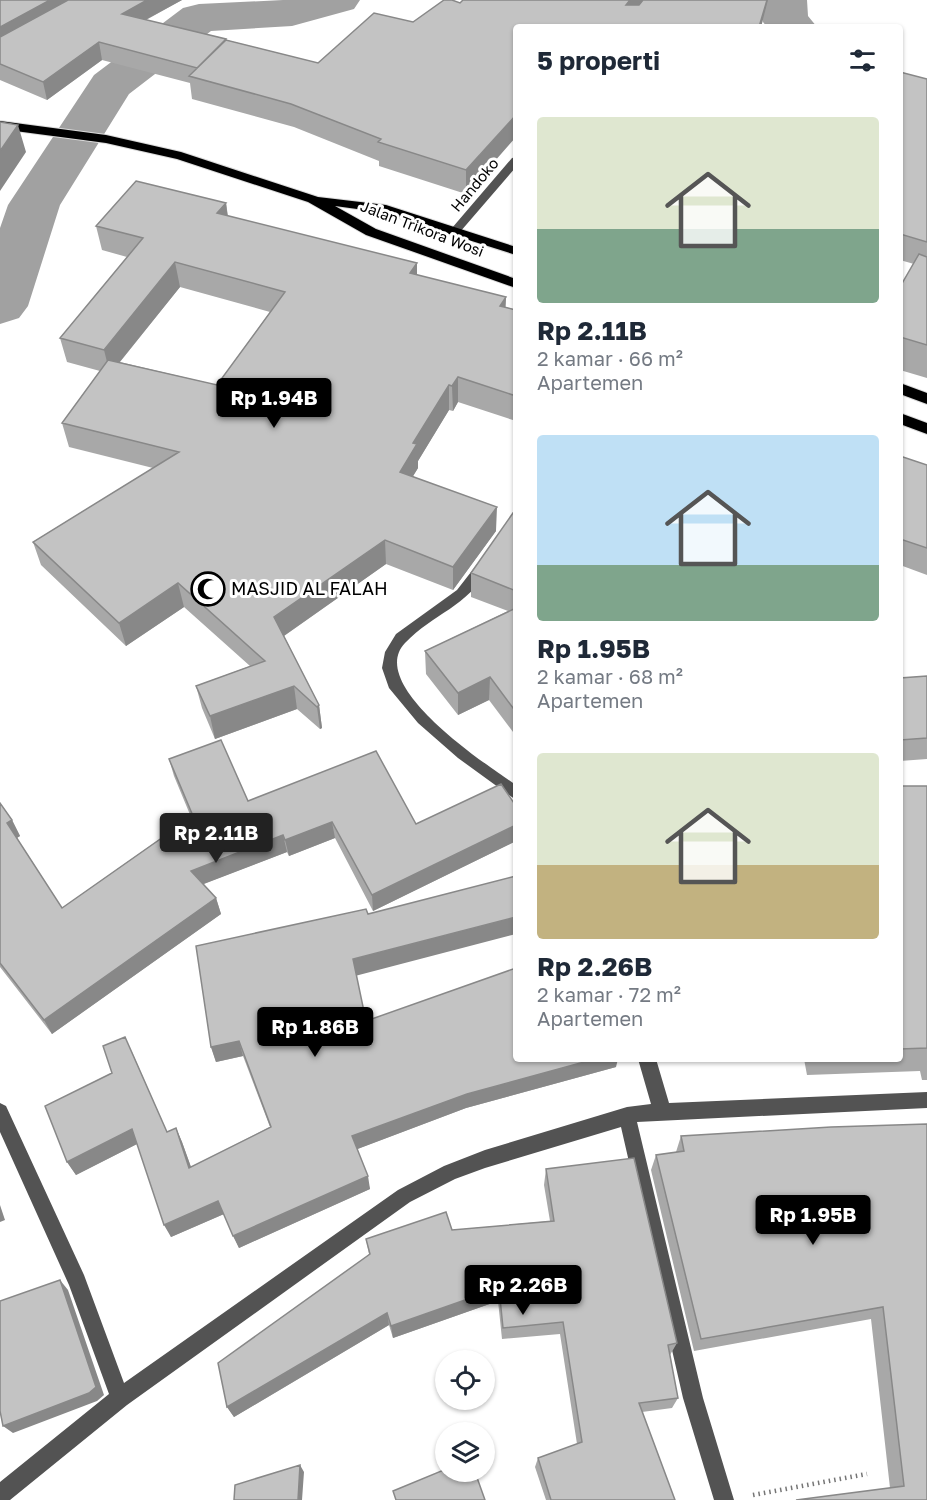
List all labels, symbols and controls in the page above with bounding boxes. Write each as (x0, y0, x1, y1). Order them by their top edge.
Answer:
icon: filters (846, 44, 879, 77)
text: 5 properti (537, 45, 660, 76)
street label: Handoko (447, 154, 502, 215)
icon: home (654, 156, 762, 264)
street label: Jalan Trikora Wosi (358, 196, 487, 260)
text: Rp 2.11B (537, 315, 647, 346)
text: 2 kamar · 66 m² (537, 346, 683, 370)
text: Apartemen (537, 370, 643, 394)
pin: Rp 1.94B (212, 378, 336, 429)
text: Rp 1.94B (230, 385, 318, 409)
icon: home (654, 474, 762, 582)
mosque icon: MASJID AL FALAH (190, 571, 226, 607)
place label: MASJID AL FALAH (231, 577, 388, 599)
text: Rp 1.95B (537, 633, 650, 664)
text: 2 kamar · 68 m² (537, 664, 683, 688)
text: Apartemen (537, 688, 643, 712)
icon: home (654, 792, 762, 900)
pin: Rp 2.11B (154, 813, 278, 864)
text: Rp 2.11B (174, 820, 258, 844)
text: Rp 2.26B (537, 951, 652, 982)
text: 2 kamar · 72 m² (537, 982, 681, 1006)
text: Apartemen (537, 1006, 643, 1030)
pin: Rp 1.86B (253, 1007, 377, 1058)
text: Rp 1.86B (271, 1014, 359, 1038)
pin: Rp 1.95B (751, 1195, 875, 1246)
text: Rp 1.95B (770, 1202, 856, 1226)
pin: Rp 2.26B (461, 1265, 585, 1316)
text: Rp 2.26B (479, 1272, 567, 1296)
map controls (435, 1350, 495, 1482)
button: locate (435, 1350, 495, 1410)
button: layers (435, 1422, 495, 1482)

